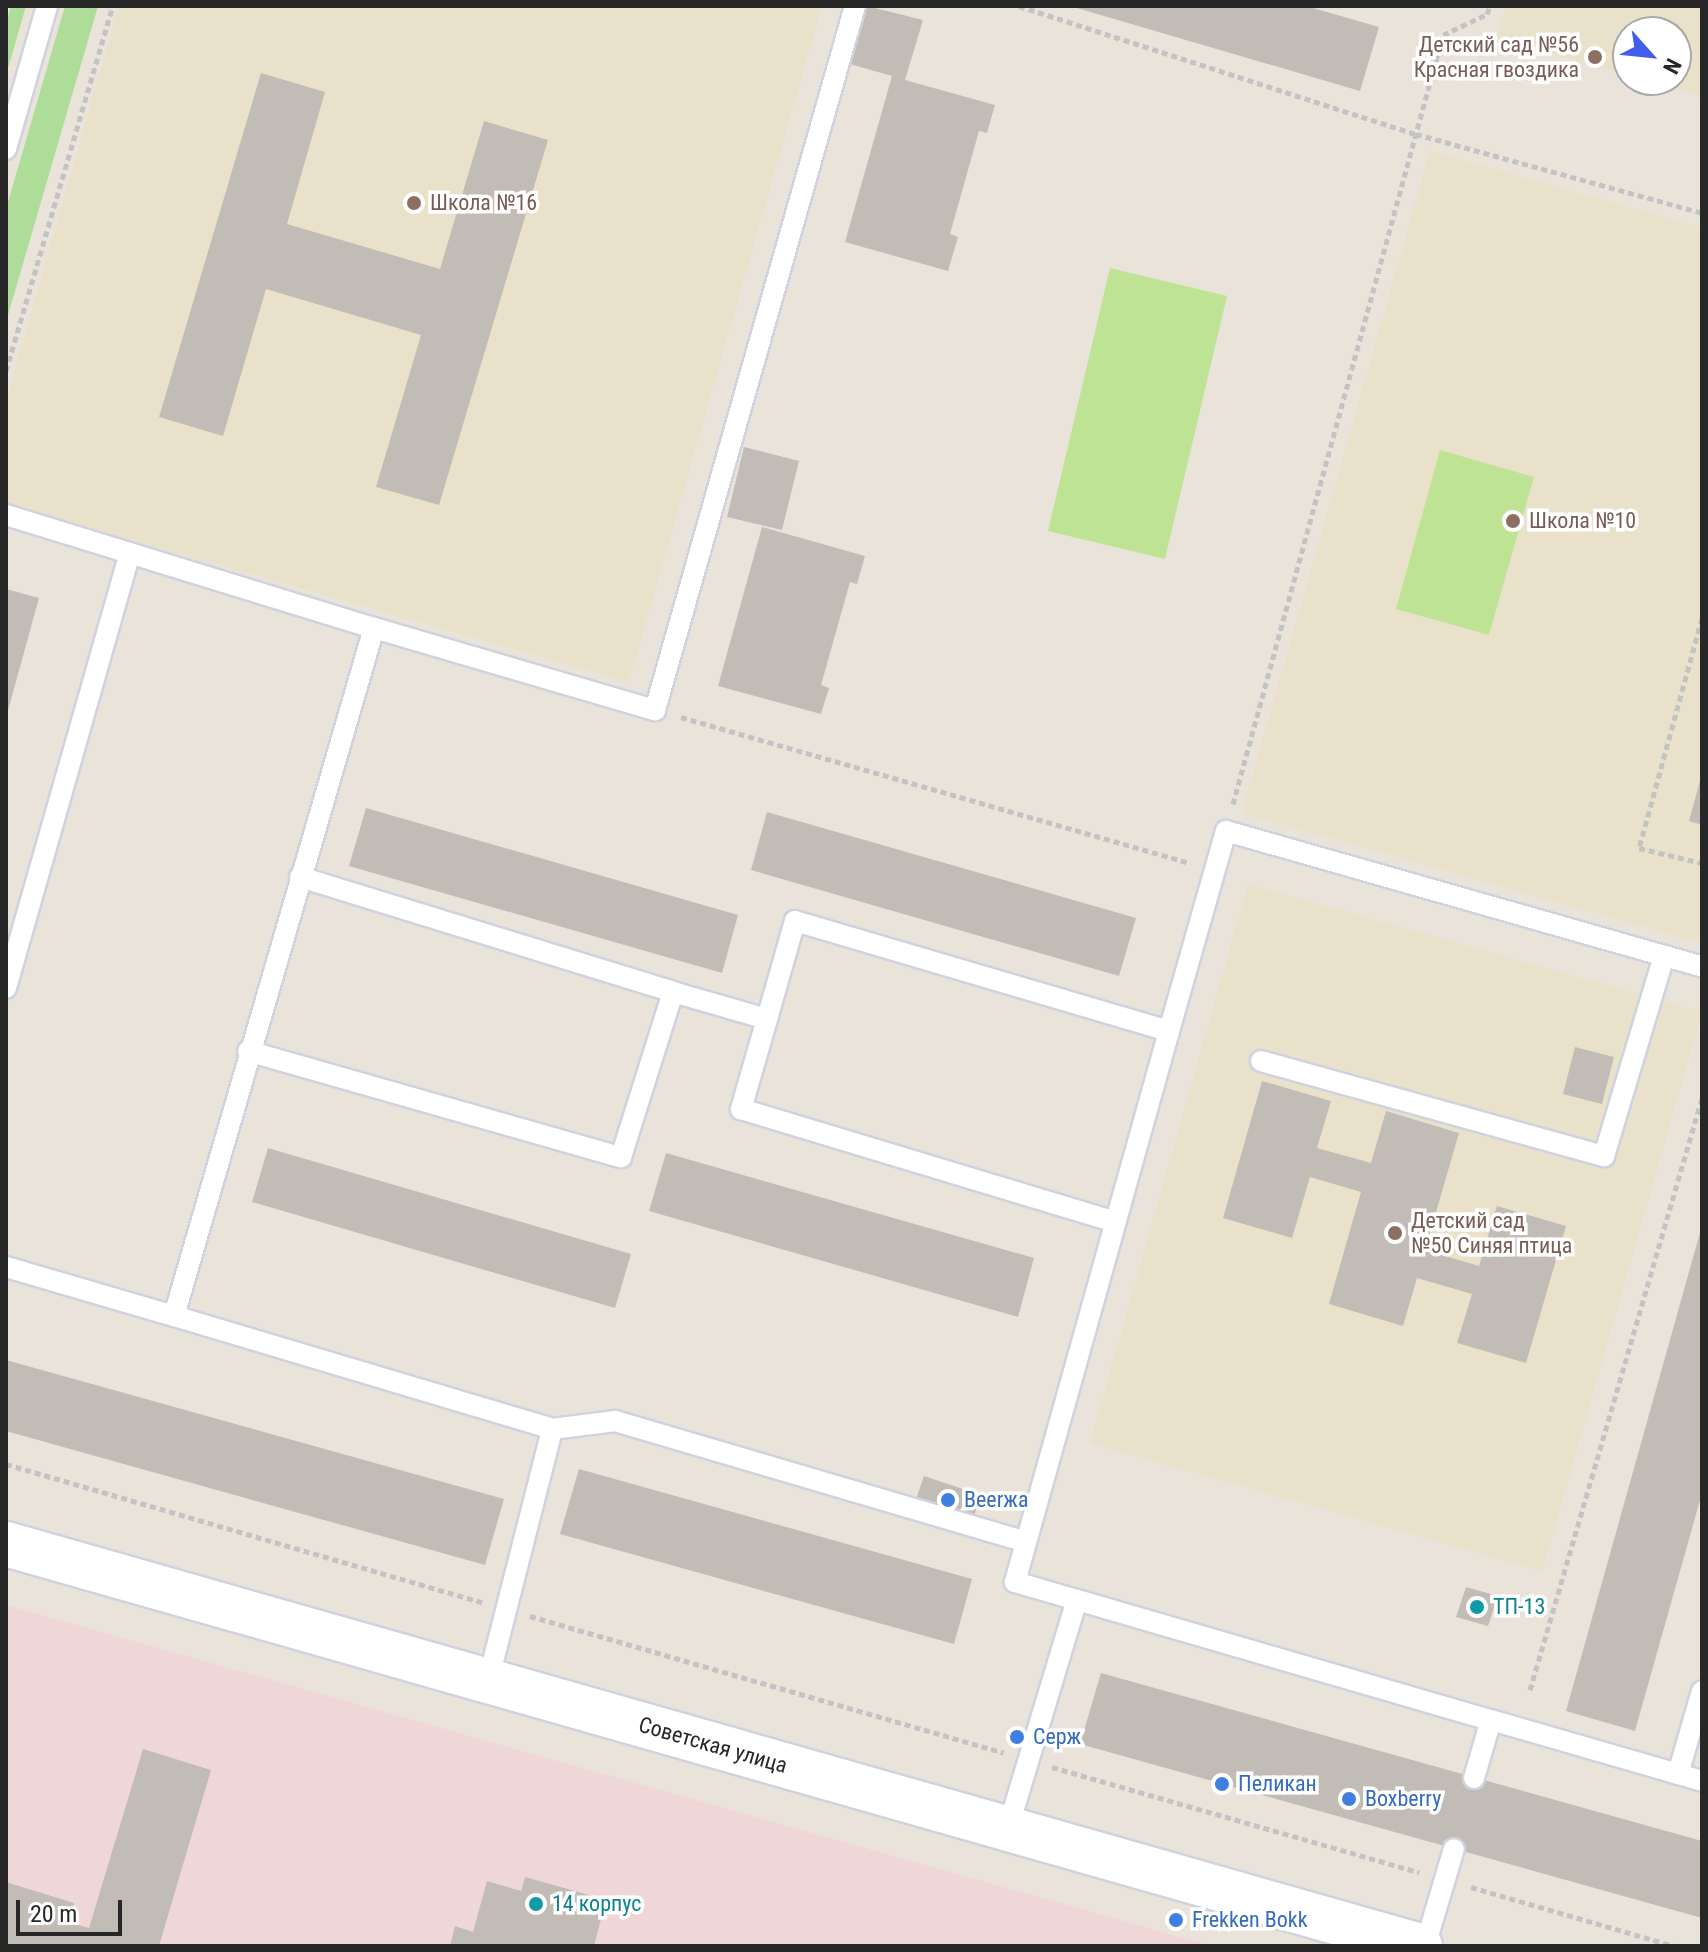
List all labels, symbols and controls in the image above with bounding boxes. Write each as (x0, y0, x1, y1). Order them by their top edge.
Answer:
north arrow (1612, 16, 1692, 96)
place label: Детский сад №56 Красная гвоздика (1414, 31, 1579, 82)
marker: Детский сад №56 Красная гвоздика (1586, 48, 1604, 66)
text: N (1658, 55, 1686, 78)
place label: Школа №16 (430, 190, 537, 216)
marker: Школа №16 (405, 194, 423, 212)
place label: Школа №10 (1529, 508, 1636, 534)
marker: Школа №10 (1504, 512, 1522, 530)
place label: Детский сад №50 Синяя птица (1411, 1207, 1572, 1258)
marker: Детский сад №50 Синяя птица (1386, 1224, 1404, 1242)
place label: Beerжа (964, 1487, 1028, 1513)
marker: Beerжа (939, 1491, 957, 1509)
place label: ТП-13 (1493, 1594, 1545, 1620)
marker: ТП-13 (1468, 1598, 1486, 1616)
street label: Советская улица (636, 1711, 790, 1779)
place label: Серж (1033, 1724, 1081, 1750)
marker: Серж (1008, 1728, 1026, 1746)
place label: Пеликан (1238, 1771, 1317, 1797)
marker: Пеликан (1213, 1775, 1231, 1793)
place label: Boxberry (1365, 1786, 1441, 1812)
marker: Boxberry (1340, 1790, 1358, 1808)
scale bar (20, 1884, 126, 1934)
place label: 14 корпус (552, 1891, 641, 1917)
marker: 14 корпус (527, 1895, 545, 1913)
text: 20 m (30, 1900, 77, 1928)
place label: Frekken Bokk (1192, 1907, 1308, 1933)
marker: Frekken Bokk (1167, 1911, 1185, 1929)

